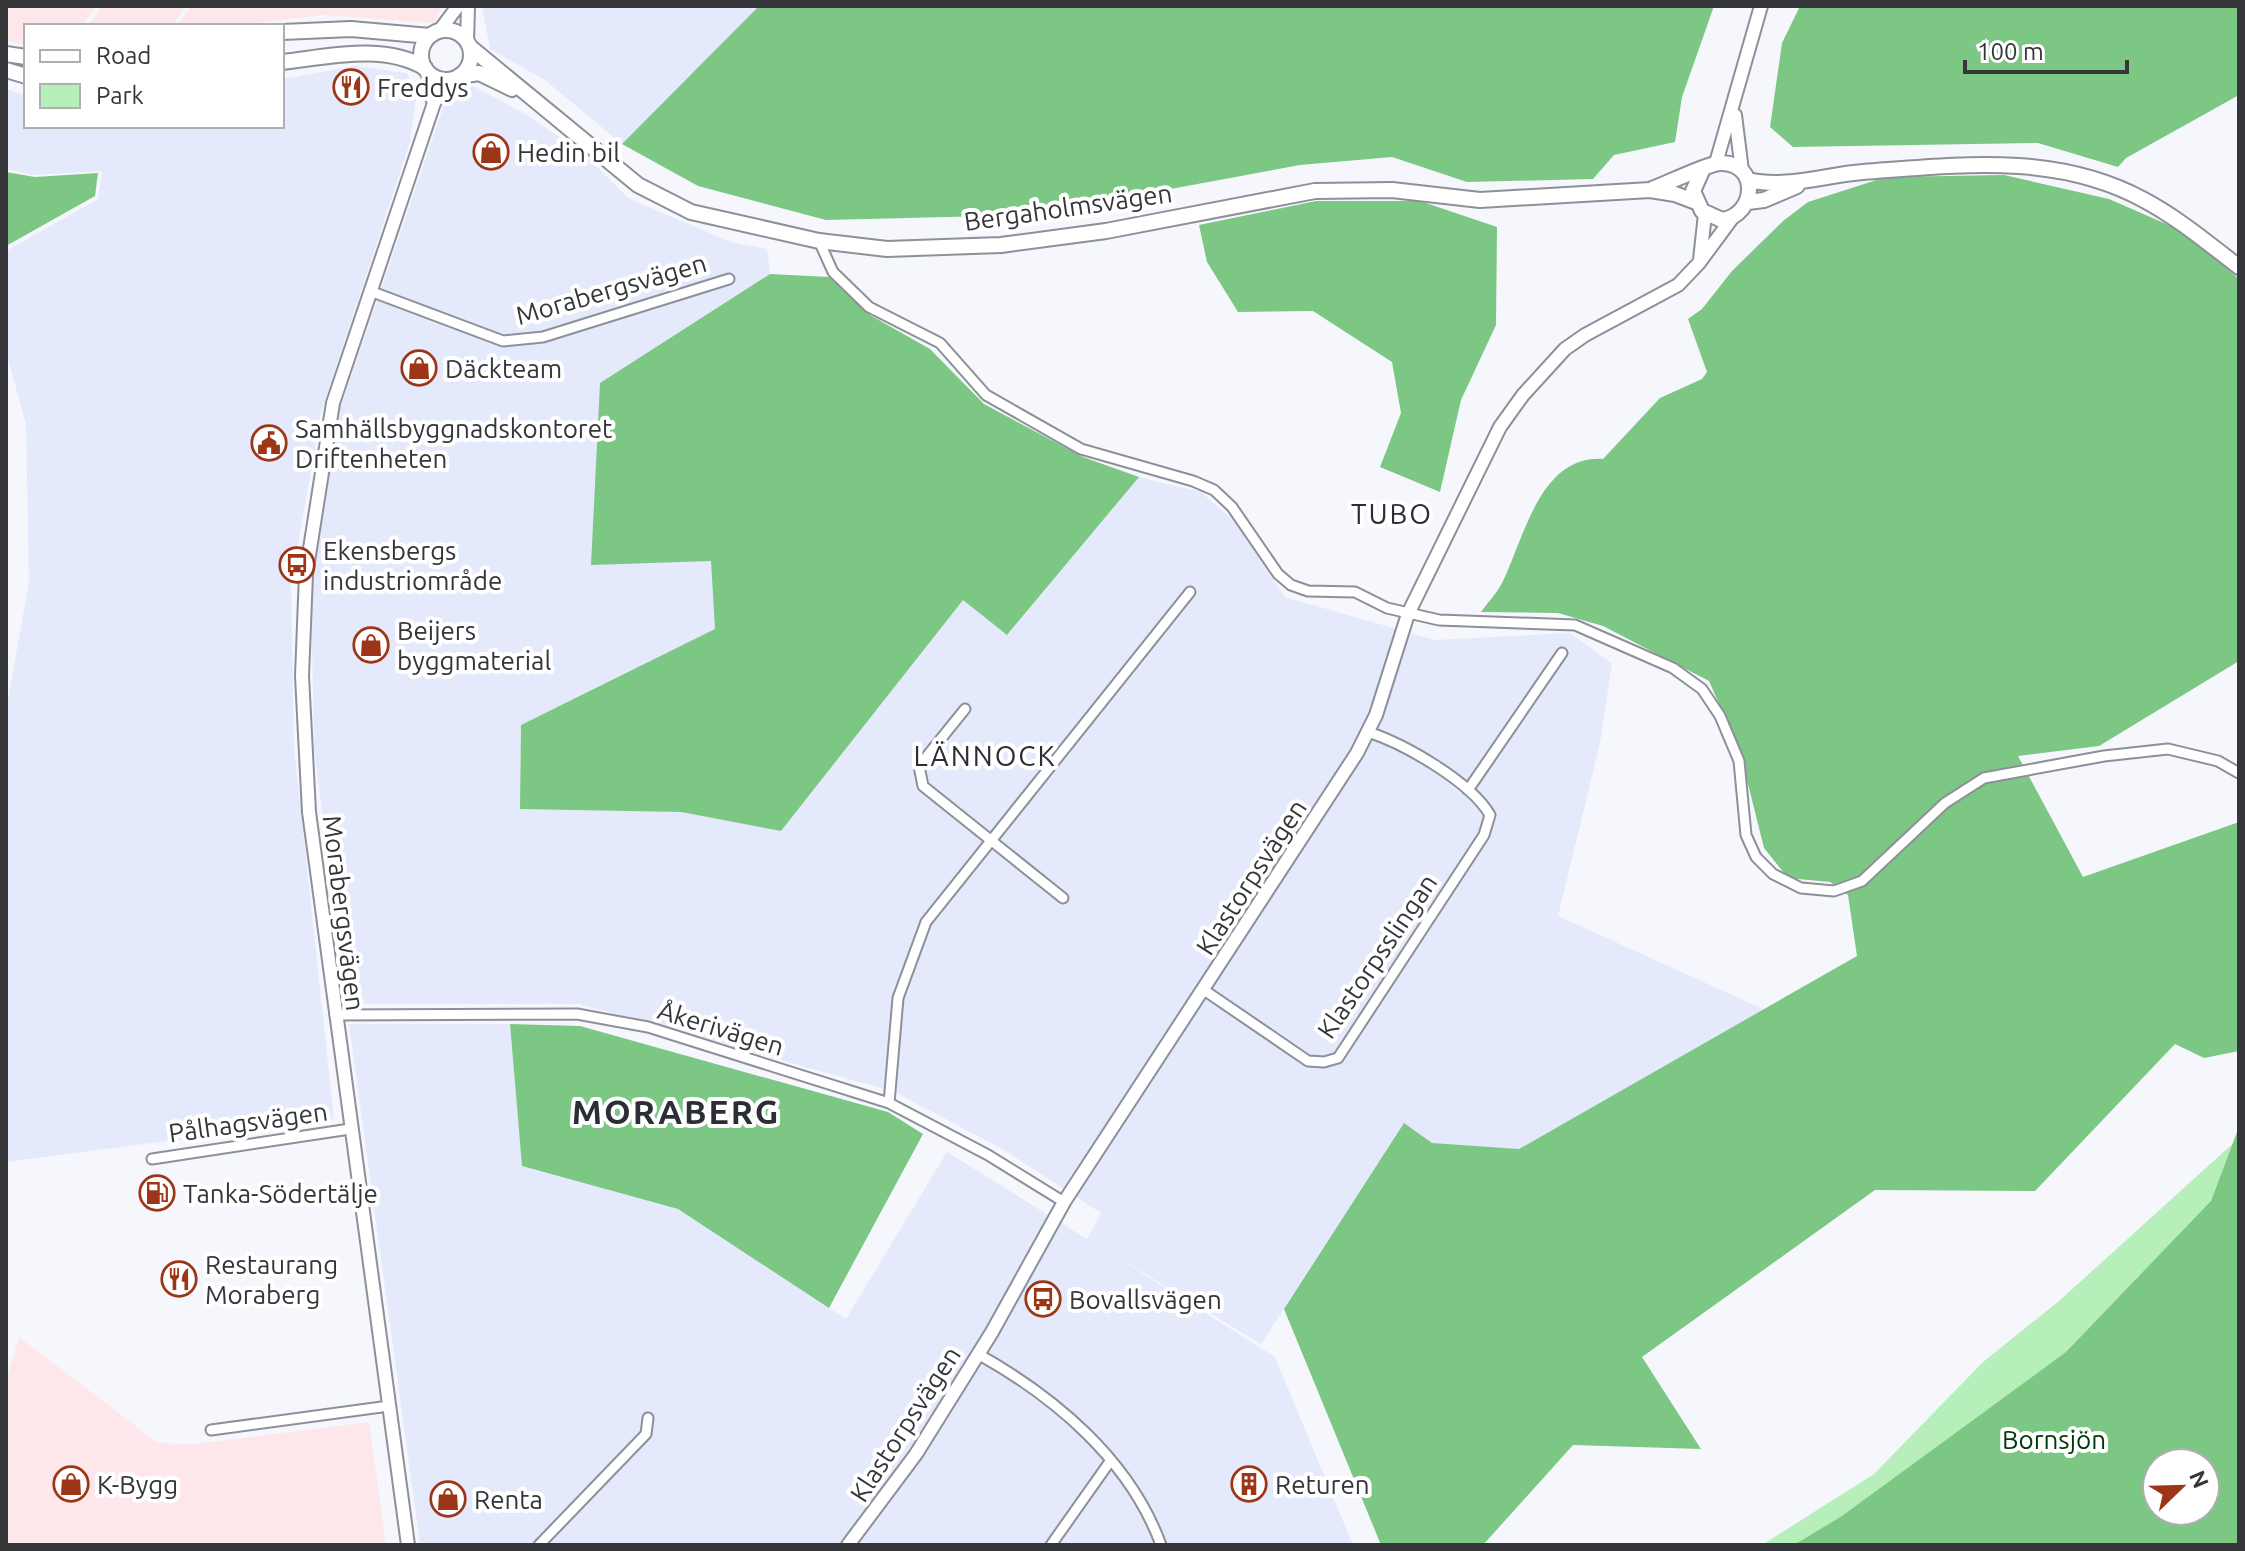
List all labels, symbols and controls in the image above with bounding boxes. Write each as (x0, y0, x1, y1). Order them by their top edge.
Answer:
legend (24, 24, 284, 128)
scale bar (1965, 24, 2127, 74)
text: 100 m (1977, 38, 2044, 65)
text: Road (96, 42, 151, 69)
restaurant icon: Freddys (332, 68, 370, 106)
place label: Freddys (377, 73, 469, 102)
text: Park (96, 82, 144, 109)
shop icon: Hedin bil (472, 133, 510, 171)
place label: Hedin bil (517, 138, 620, 167)
street label: Bergaholmsvägen (962, 178, 1174, 236)
street label: Morabergsvägen (512, 248, 710, 330)
shop icon: Däckteam (400, 349, 438, 387)
place label: Däckteam (445, 354, 562, 383)
place label: Samhällsbyggnadskontoret Driftenheten (295, 414, 612, 473)
public building icon: Samhällsbyggnadskontoret Driftenheten (250, 424, 288, 462)
district label: TUBO (1351, 498, 1433, 529)
place label: Ekensbergs industriområde (323, 536, 502, 595)
bus stop icon: Ekensbergs industriområde (278, 546, 316, 584)
place label: Beijers byggmaterial (397, 616, 551, 675)
shop icon: Beijers byggmaterial (352, 626, 390, 664)
district label: LÄNNOCK (913, 740, 1057, 771)
street label: Klastorpsvägen (1190, 794, 1312, 960)
street label: Morabergsvägen (318, 814, 370, 1012)
street label: Klastorpsslingan (1311, 869, 1443, 1043)
street label: Åkerivägen (654, 995, 788, 1061)
district label: MORABERG (572, 1092, 780, 1130)
street label: Pålhagsvägen (167, 1096, 329, 1148)
fuel station icon: Tanka-Södertälje (138, 1174, 176, 1212)
place label: Tanka-Södertälje (183, 1179, 378, 1208)
place label: Restaurang Moraberg (205, 1250, 338, 1309)
restaurant icon: Restaurang Moraberg (160, 1260, 198, 1298)
bus stop icon: Bovallsvägen (1024, 1280, 1062, 1318)
place label: Bovallsvägen (1069, 1285, 1222, 1314)
street label: Klastorpsvägen (844, 1341, 966, 1507)
park label: Bornsjön (2002, 1425, 2106, 1454)
north arrow (2141, 1447, 2221, 1527)
shop icon: K-Bygg (52, 1465, 90, 1503)
building icon: Returen (1230, 1465, 1268, 1503)
text: N (2185, 1467, 2215, 1491)
place label: K-Bygg (97, 1470, 178, 1499)
place label: Returen (1275, 1470, 1370, 1499)
shop icon: Renta (429, 1480, 467, 1518)
place label: Renta (474, 1485, 543, 1514)

